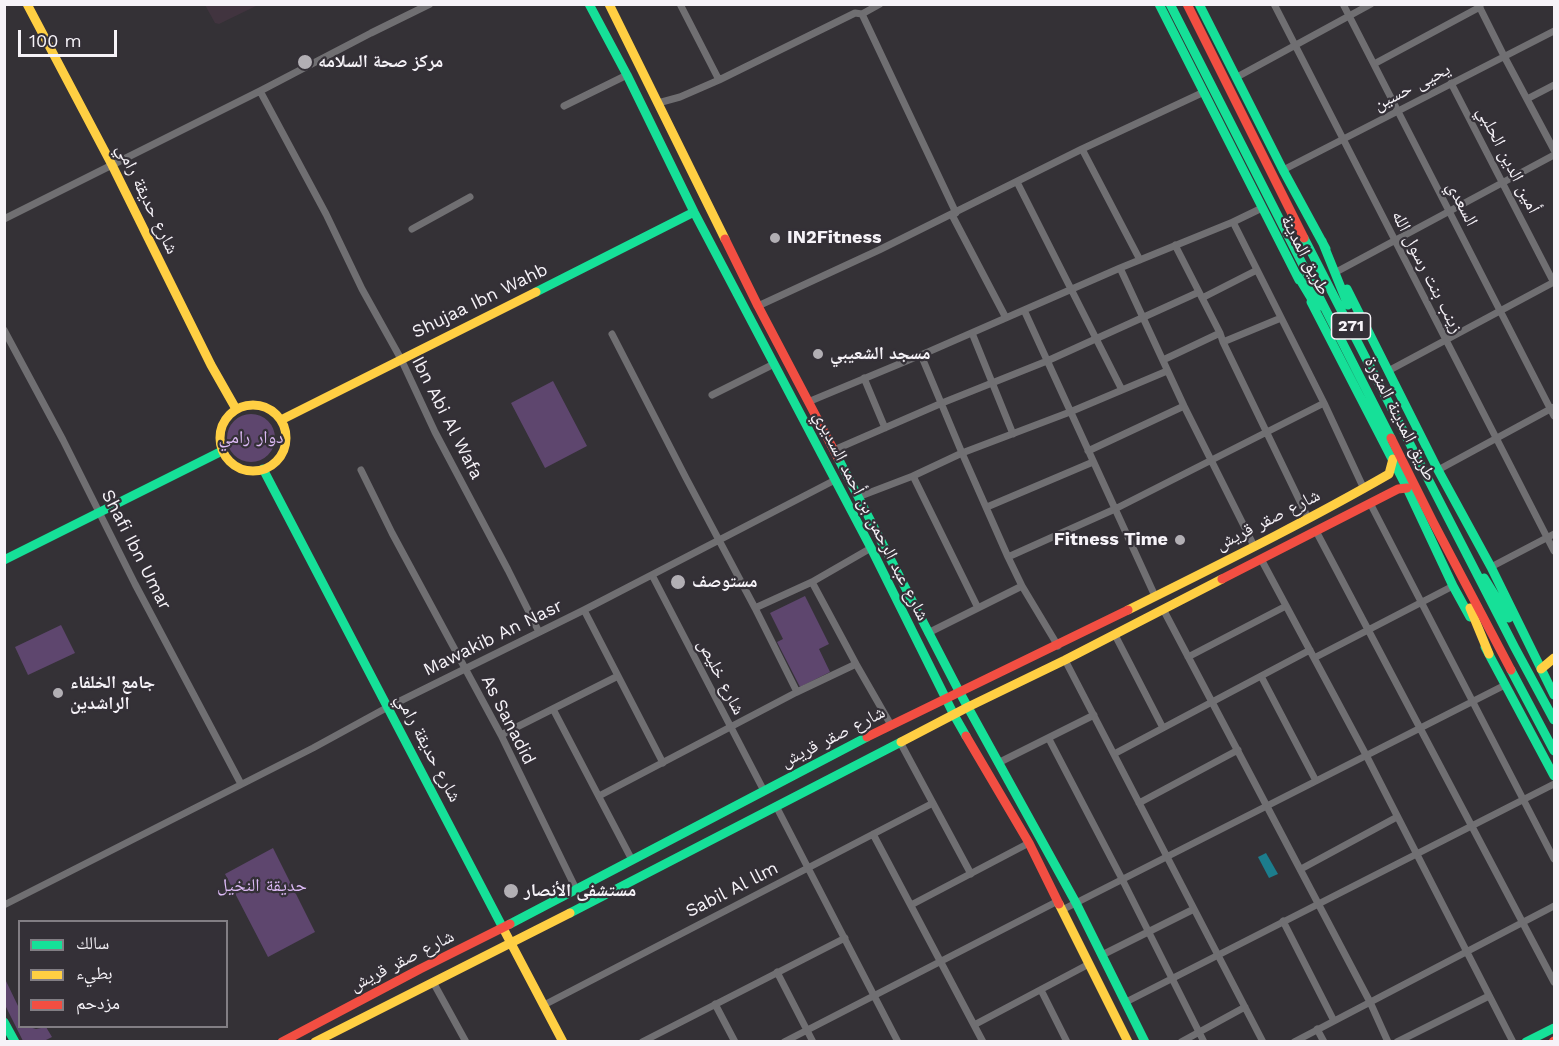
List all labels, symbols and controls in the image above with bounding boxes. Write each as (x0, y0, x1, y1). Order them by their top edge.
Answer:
scale bar (21, 18, 120, 56)
text: 100 m (29, 30, 82, 51)
place label: مركز صحة السلامه (318, 51, 443, 73)
marker: مركز صحة السلامه (296, 53, 314, 71)
street label: يحيى حسين (1370, 58, 1454, 116)
street label: أمين الدين الحلبي (1472, 103, 1544, 217)
street label: شارع حديقة رامي (111, 141, 183, 257)
street label: السعدي (1442, 178, 1482, 230)
street label: زينب بنت رسول الله (1387, 207, 1467, 337)
street label: طريق المدينة (1276, 211, 1334, 299)
place label: IN2Fitness (787, 227, 882, 249)
marker: IN2Fitness (768, 231, 782, 245)
street label: Shujaa Ibn Wahb (409, 259, 551, 343)
road number: 271 (1332, 313, 1370, 339)
place label: مسجد الشعيبي (830, 343, 931, 365)
marker: مسجد الشعيبي (811, 347, 825, 361)
street label: Ibn Abi Al Wafa (407, 353, 487, 483)
street label: طريق المدينة المنورة (1359, 353, 1441, 485)
street label: شارع عبد الرحمن بن أحمد السديري (809, 407, 933, 625)
park label: دوار رامي (218, 427, 284, 449)
street label: شارع صقر قريش (1212, 484, 1324, 556)
street label: Shafi Ibn Umar (96, 486, 176, 614)
place label: Fitness Time (1054, 529, 1168, 551)
marker: Fitness Time (1173, 533, 1187, 547)
place label: مستوصف (692, 571, 758, 593)
marker: مستوصف (669, 573, 687, 591)
street label: Mawakib An Nasr (420, 595, 566, 681)
street label: شارع خليص (693, 635, 749, 719)
place label: جامع الخلفاء الراشدين (70, 672, 155, 714)
street label: As Sanadid (476, 672, 540, 768)
marker: جامع الخلفاء الراشدين (51, 686, 65, 700)
street label: شارع حديقة رامي (390, 690, 466, 806)
street label: شارع صقر قريش (777, 701, 889, 773)
street label: Sabil Al llm (682, 857, 782, 923)
park label: حديقة النخيل (217, 875, 307, 897)
place label: مستشفى الأنصار (524, 880, 636, 902)
marker: مستشفى الأنصار (502, 882, 520, 900)
legend (18, 920, 228, 1028)
street label: شارع صقر قريش (346, 925, 458, 997)
text: سالك (76, 932, 109, 953)
text: بطيء (76, 962, 113, 983)
text: مزدحم (76, 992, 120, 1013)

